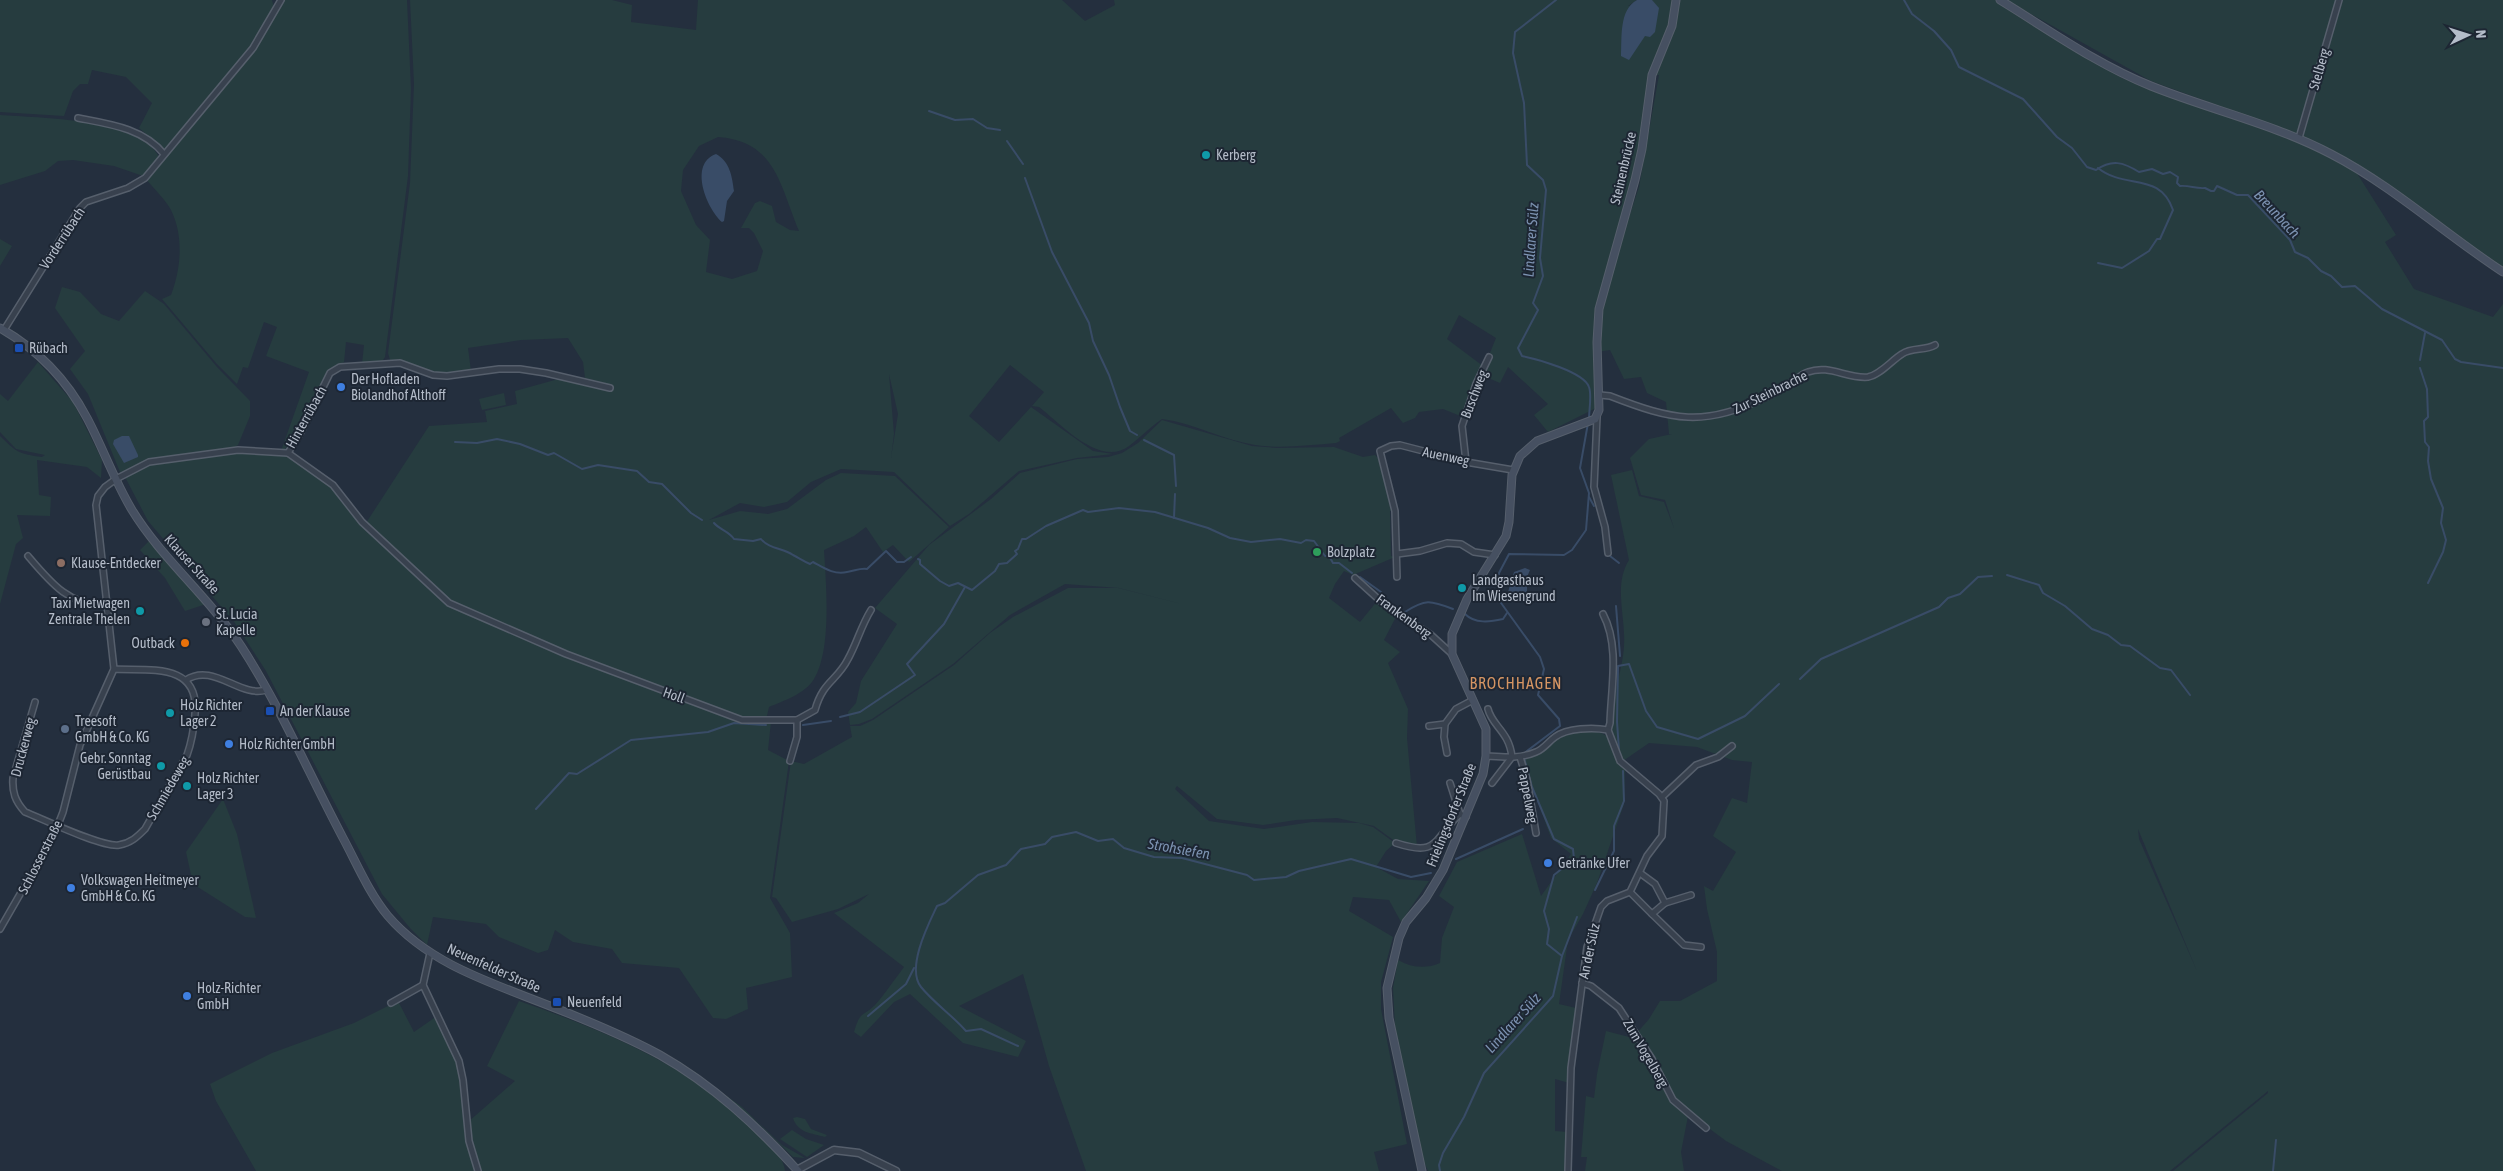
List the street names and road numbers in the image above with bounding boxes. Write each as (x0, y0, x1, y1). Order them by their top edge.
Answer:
street label: Stelberg (2305, 46, 2333, 92)
street label: Steinenbrücke (1607, 130, 1639, 206)
street label: Vorderrübach (36, 204, 88, 272)
street label: Buschweg (1457, 367, 1491, 421)
street label: Zur Steinbrache (1730, 367, 1810, 417)
street label: Hinterrübach (282, 383, 330, 451)
street label: Auenweg (1421, 443, 1471, 469)
street label: Klauser Straße (161, 531, 223, 597)
street label: Frankenberg (1373, 591, 1435, 641)
street label: Holl (661, 684, 687, 706)
street label: Druckerweg (7, 716, 39, 778)
street label: Schmiedeweg (143, 753, 193, 823)
street label: Frielingsdorfer Straße (1423, 761, 1479, 869)
street label: Pappelweg (1515, 766, 1541, 824)
street label: Schlosserstraße (15, 817, 65, 897)
street label: An der Sülz (1575, 922, 1603, 980)
street label: Neuenfelder Straße (445, 940, 543, 996)
street label: Zum Vogelberg (1620, 1016, 1672, 1090)

